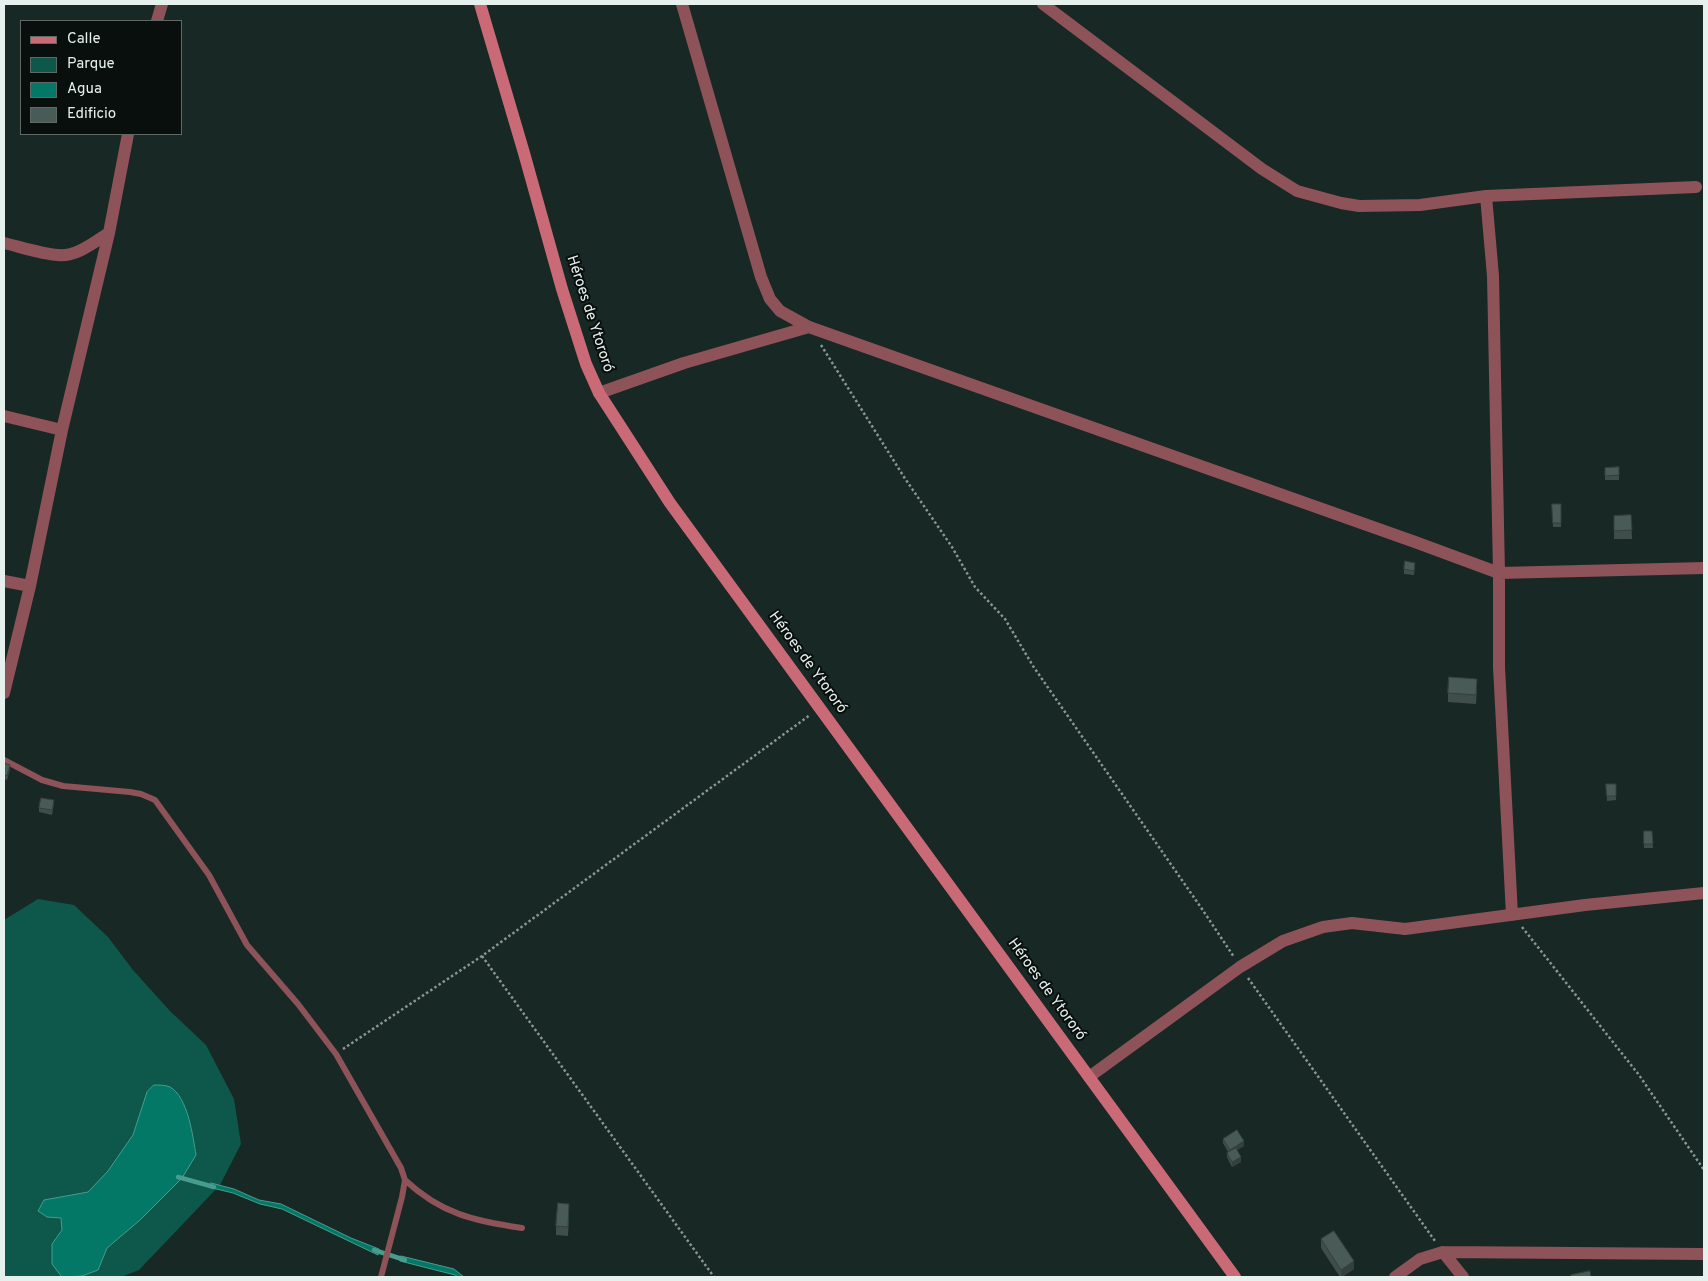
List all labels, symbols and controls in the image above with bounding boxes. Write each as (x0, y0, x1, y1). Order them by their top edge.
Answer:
legend (20, 20, 182, 135)
text: Calle (67, 30, 101, 49)
text: Parque (67, 55, 115, 74)
text: Agua (67, 80, 102, 99)
text: Edificio (67, 105, 116, 124)
street label: Héroes de Ytororó (562, 253, 616, 375)
street label: Héroes de Ytororó (764, 608, 850, 718)
street label: Héroes de Ytororó (1003, 935, 1089, 1045)

